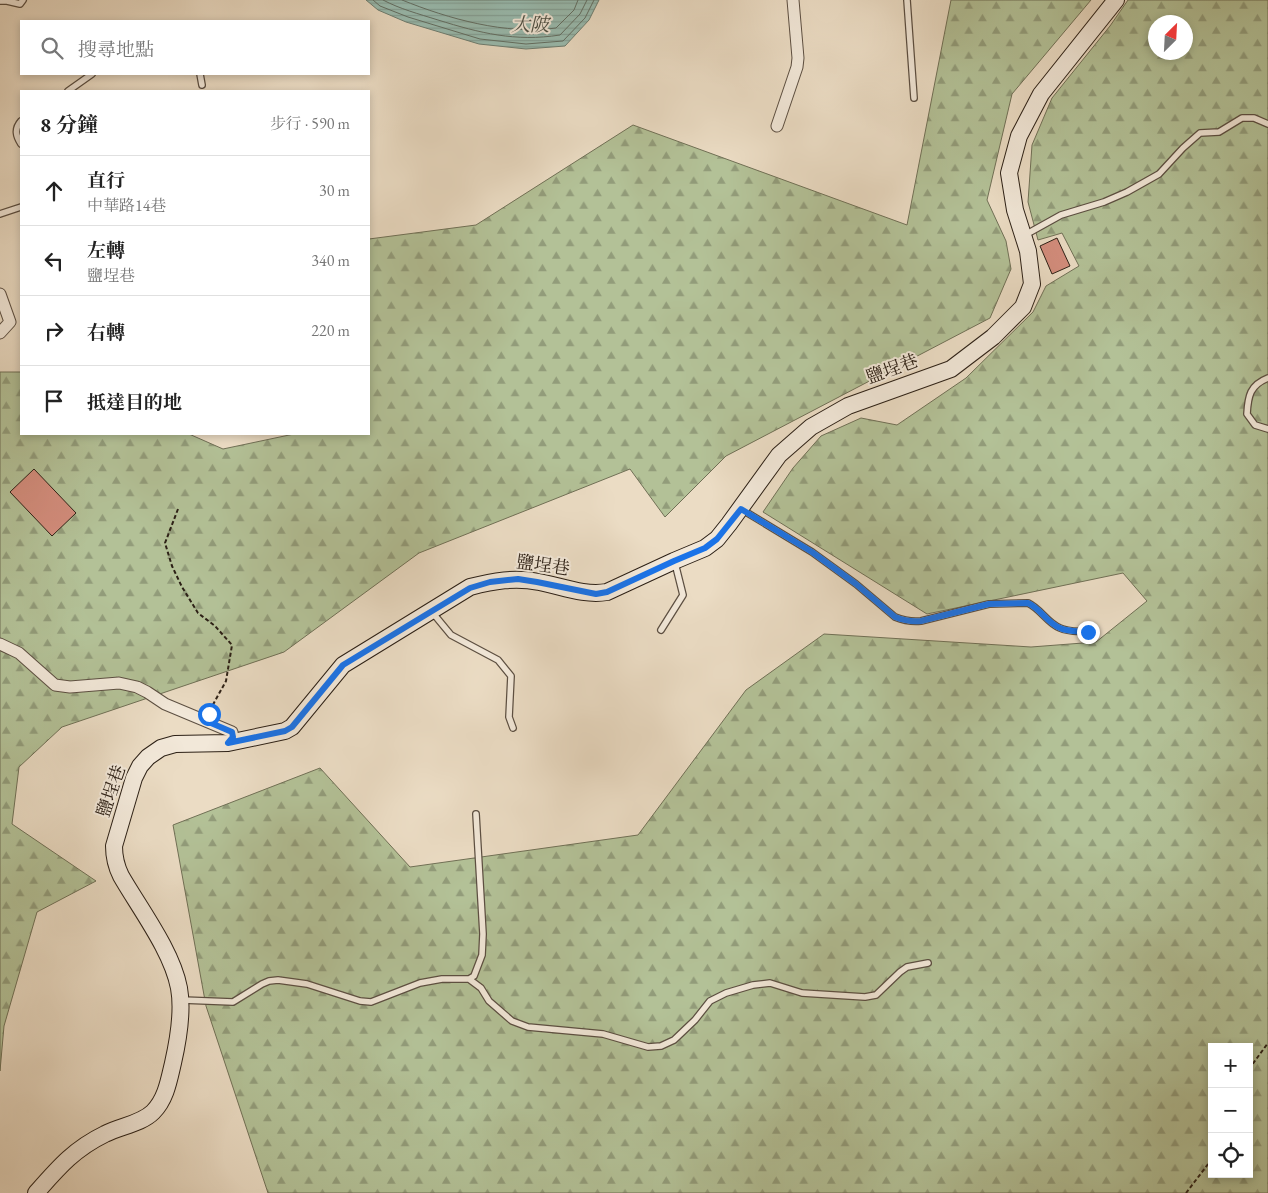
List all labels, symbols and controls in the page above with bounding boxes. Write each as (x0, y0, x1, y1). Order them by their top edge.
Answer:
water label: 大陂 (511, 12, 552, 37)
north arrow (1148, 15, 1193, 60)
search box (20, 20, 370, 75)
icon: search (38, 34, 66, 62)
text: 搜尋地點 (78, 37, 154, 62)
text: 8 分鐘 (40, 111, 98, 138)
text: 步行 · 590 m (270, 113, 350, 134)
text: 直行 (87, 168, 125, 193)
icon: ahead (40, 177, 68, 205)
text: 30 m (319, 180, 350, 201)
text: 中華路14巷 (87, 195, 166, 216)
text: 左轉 (87, 238, 125, 263)
icon: left (40, 247, 68, 275)
text: 340 m (311, 250, 350, 271)
text: 鹽埕巷 (87, 265, 135, 286)
icon: right (40, 317, 68, 345)
text: 右轉 (87, 320, 125, 345)
text: 220 m (311, 320, 350, 341)
street label: 鹽埕巷 (863, 348, 921, 389)
icon: arrive (40, 387, 68, 415)
text: 抵達目的地 (87, 390, 182, 415)
street label: 鹽埕巷 (515, 549, 571, 580)
route end (1077, 621, 1100, 644)
route start (198, 703, 221, 726)
street label: 鹽埕巷 (91, 762, 130, 820)
map controls (1208, 1043, 1253, 1178)
button: + (1208, 1043, 1253, 1088)
button: − (1208, 1088, 1253, 1133)
button: locate (1208, 1133, 1253, 1178)

